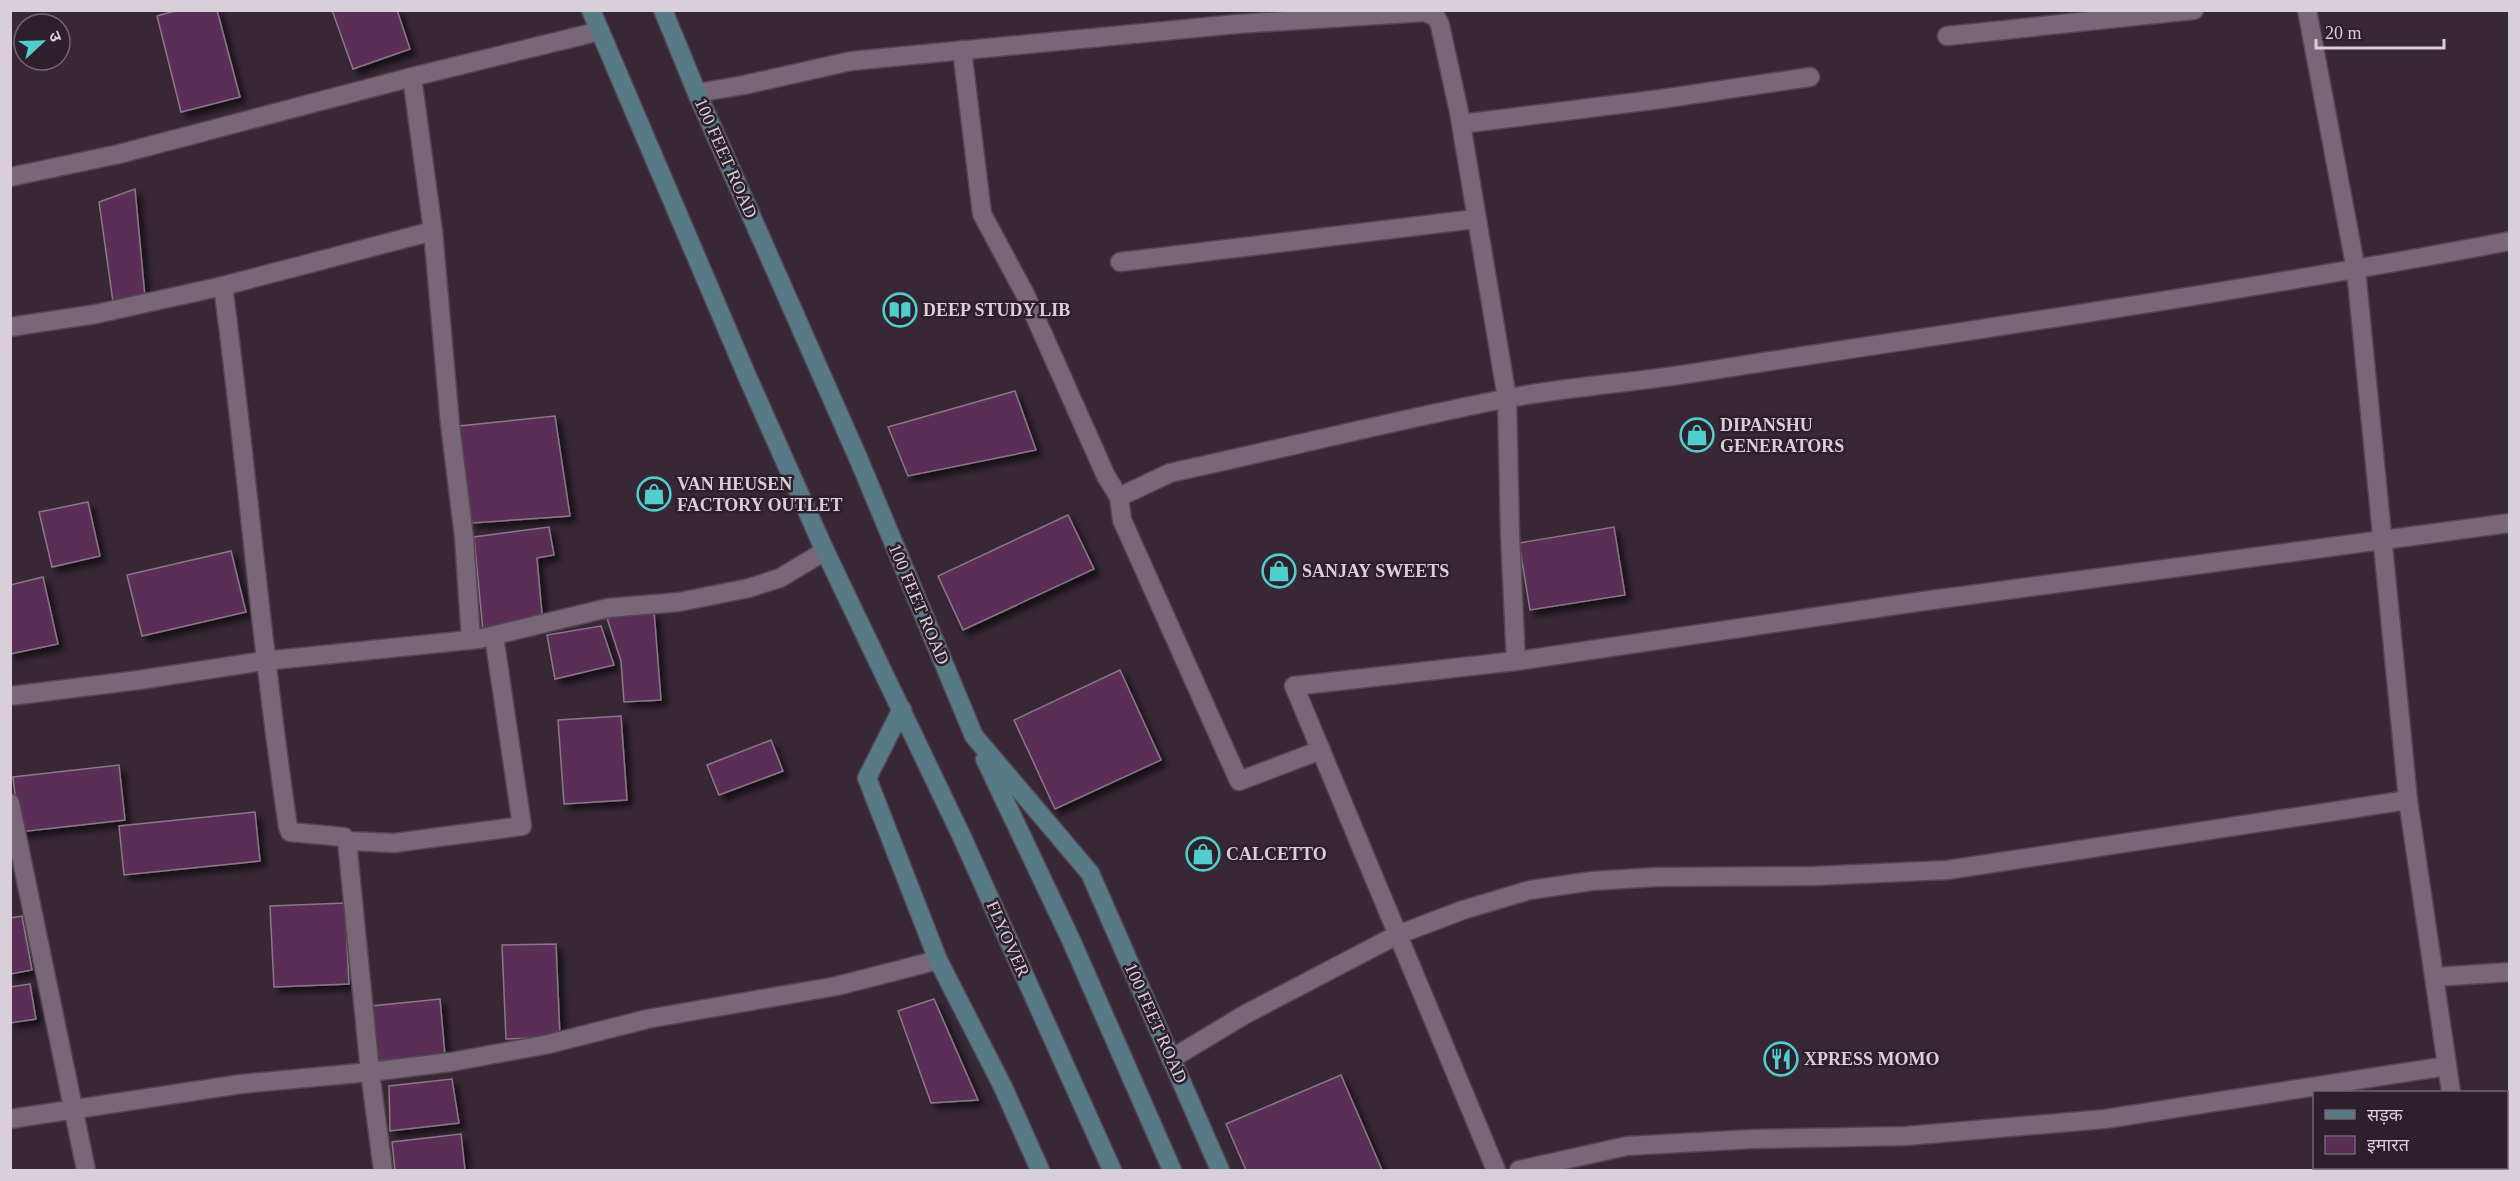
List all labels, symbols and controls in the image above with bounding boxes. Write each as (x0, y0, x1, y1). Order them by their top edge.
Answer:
north arrow (12, 12, 72, 72)
scale bar (2316, 12, 2444, 50)
text: 20 m (2325, 23, 2362, 43)
text: उ (46, 29, 65, 45)
street label: 100 FEET ROAD (690, 95, 762, 221)
library icon: DEEP STUDY LIB (882, 292, 918, 328)
place label: DEEP STUDY LIB (923, 300, 1070, 320)
place label: DIPANSHU GENERATORS (1720, 415, 1844, 456)
shop icon: DIPANSHU GENERATORS (1679, 417, 1715, 453)
place label: VAN HEUSEN FACTORY OUTLET (677, 474, 843, 515)
shop icon: VAN HEUSEN FACTORY OUTLET (636, 476, 672, 512)
street label: 100 FEET ROAD (884, 540, 954, 668)
shop icon: SANJAY SWEETS (1261, 553, 1297, 589)
place label: SANJAY SWEETS (1302, 561, 1449, 581)
shop icon: CALCETTO (1185, 836, 1221, 872)
place label: CALCETTO (1226, 844, 1327, 864)
street label: FLYOVER (982, 898, 1034, 980)
street label: 100 FEET ROAD (1120, 960, 1192, 1086)
restaurant icon: XPRESS MOMO (1763, 1041, 1799, 1077)
place label: XPRESS MOMO (1804, 1049, 1940, 1069)
legend (2313, 1091, 2508, 1169)
text: सड़क (2367, 1105, 2404, 1125)
text: इमारत (2367, 1135, 2410, 1155)

